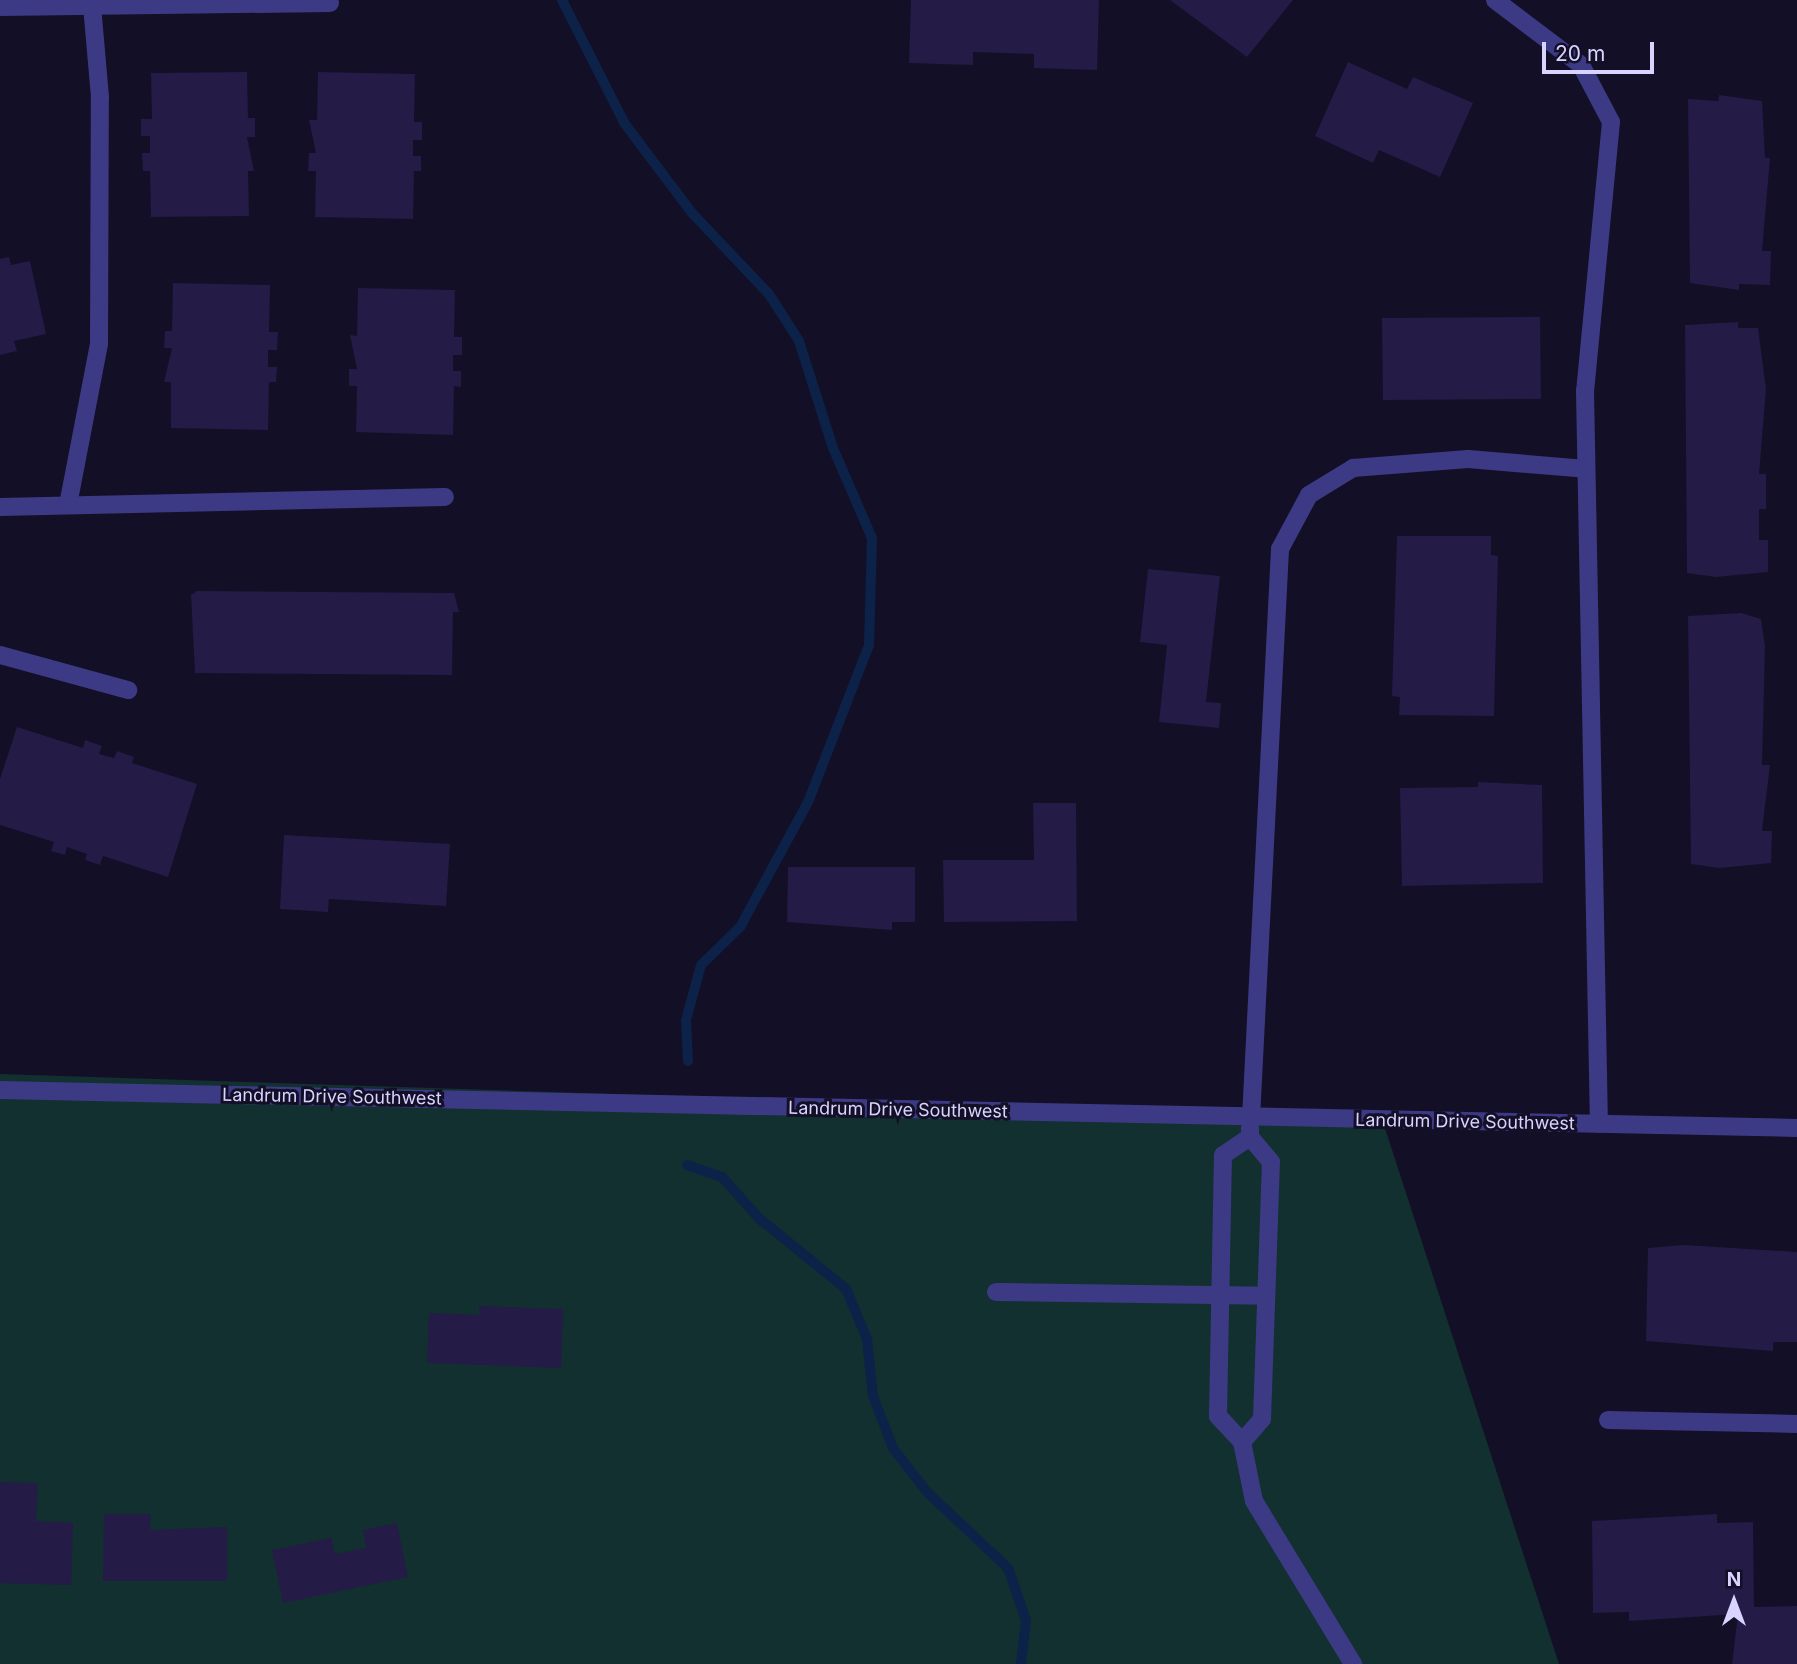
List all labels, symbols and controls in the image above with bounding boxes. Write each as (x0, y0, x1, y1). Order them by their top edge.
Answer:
scale bar (1545, 28, 1657, 72)
text: 20 m (1555, 41, 1605, 66)
street label: Landrum Drive Southwest (222, 1084, 442, 1110)
street label: Landrum Drive Southwest (788, 1097, 1008, 1123)
street label: Landrum Drive Southwest (1355, 1109, 1575, 1135)
north arrow (1699, 1566, 1769, 1636)
text: N (1727, 1568, 1741, 1591)

